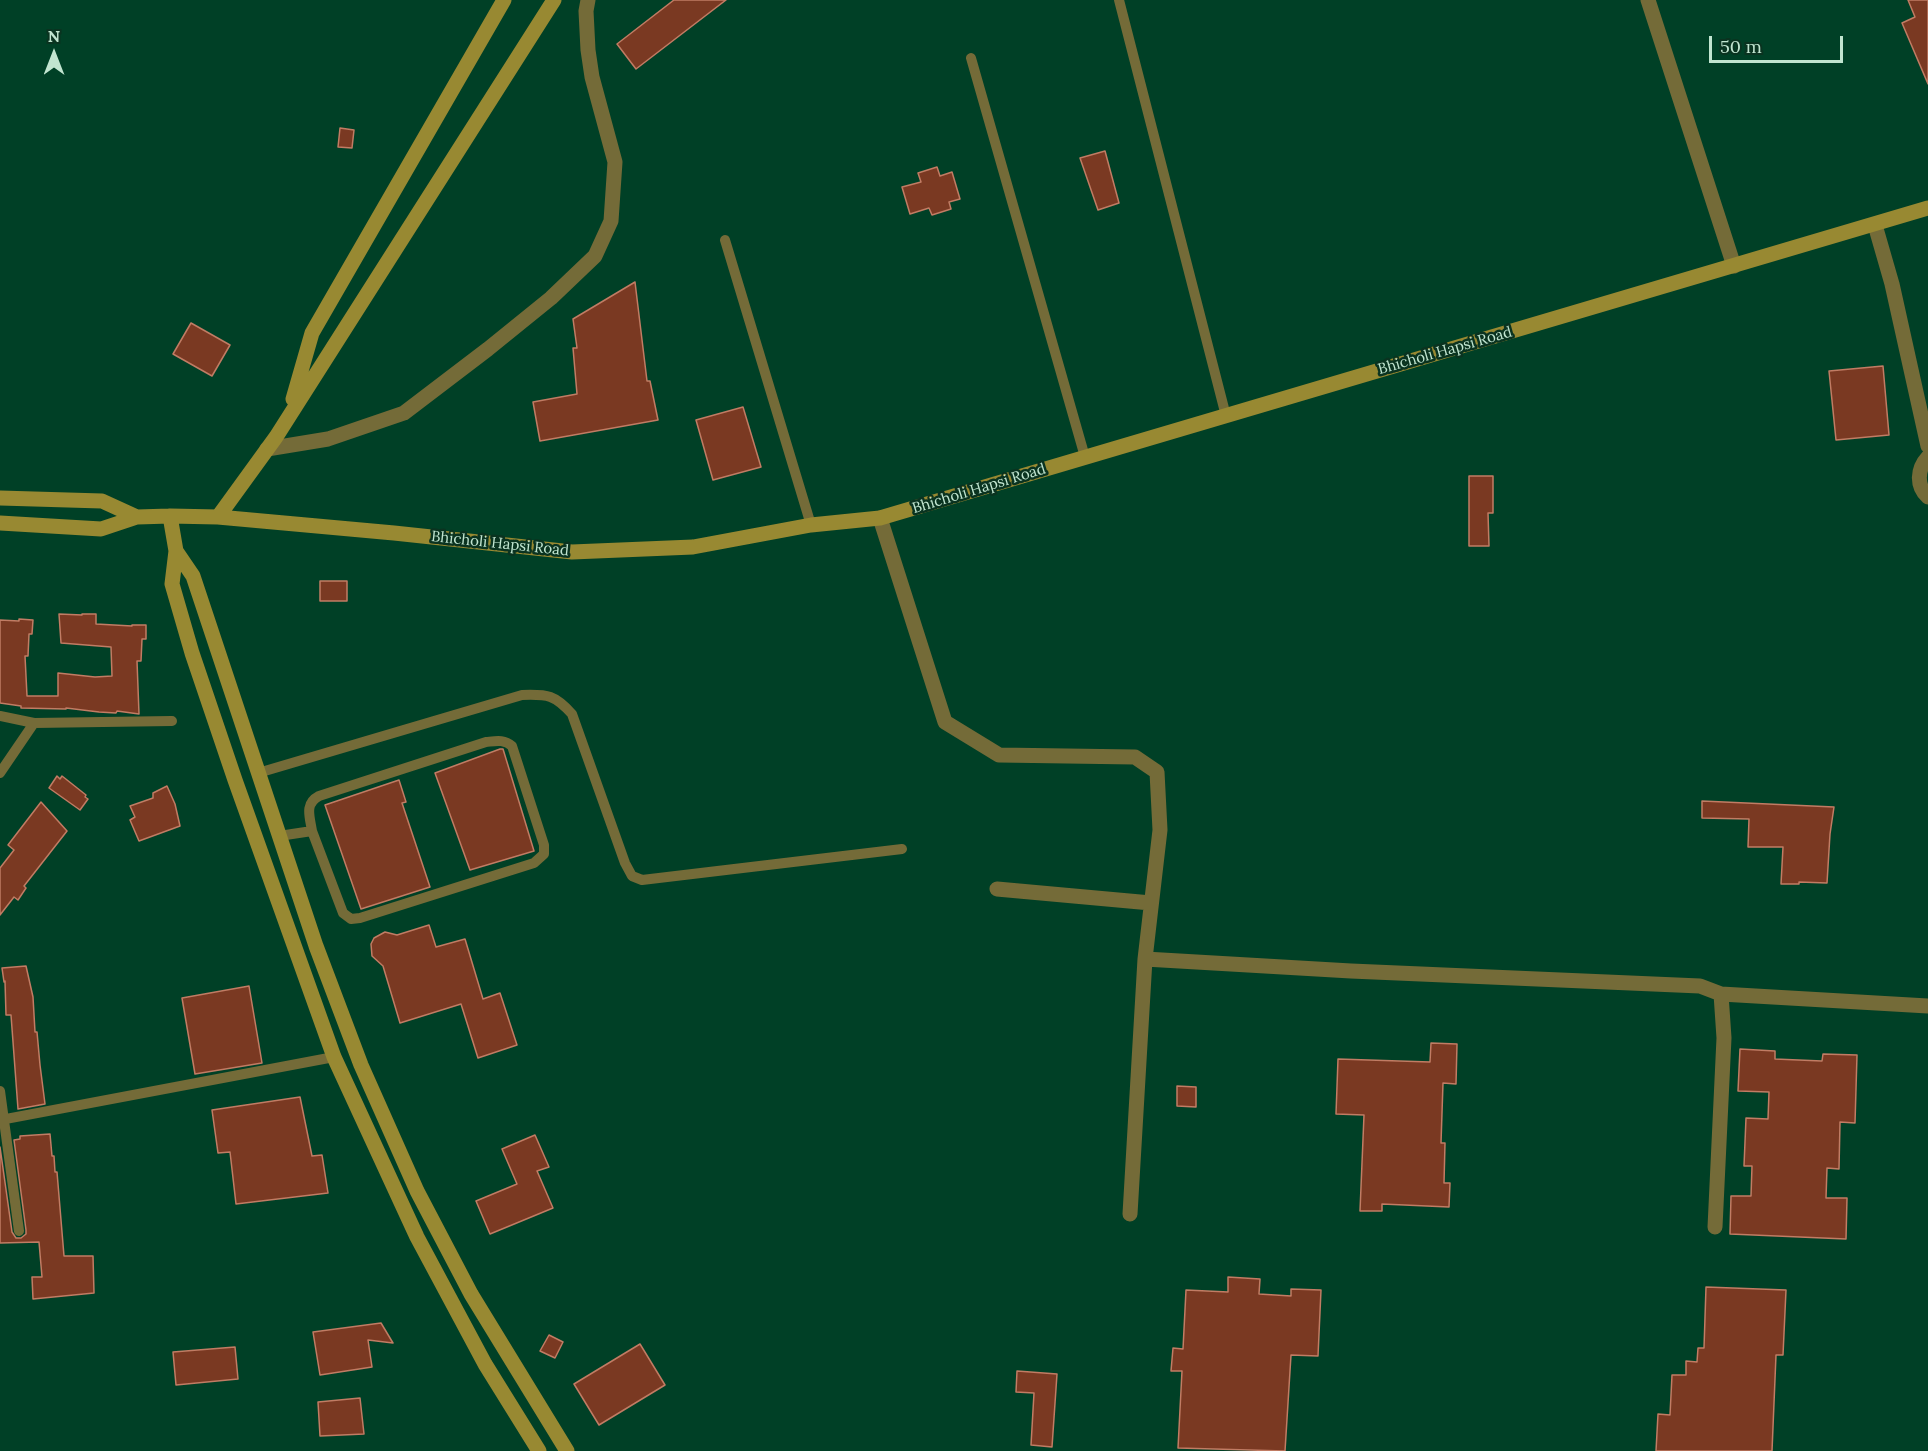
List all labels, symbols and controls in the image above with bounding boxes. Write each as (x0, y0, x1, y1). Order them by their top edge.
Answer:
north arrow (24, 24, 84, 84)
scale bar (1712, 24, 1846, 62)
text: N (48, 26, 60, 46)
text: 50 m (1720, 35, 1762, 58)
street label: Bhicholi Hapsi Road (1376, 323, 1514, 379)
street label: Bhicholi Hapsi Road (910, 460, 1048, 518)
street label: Bhicholi Hapsi Road (430, 528, 570, 560)

